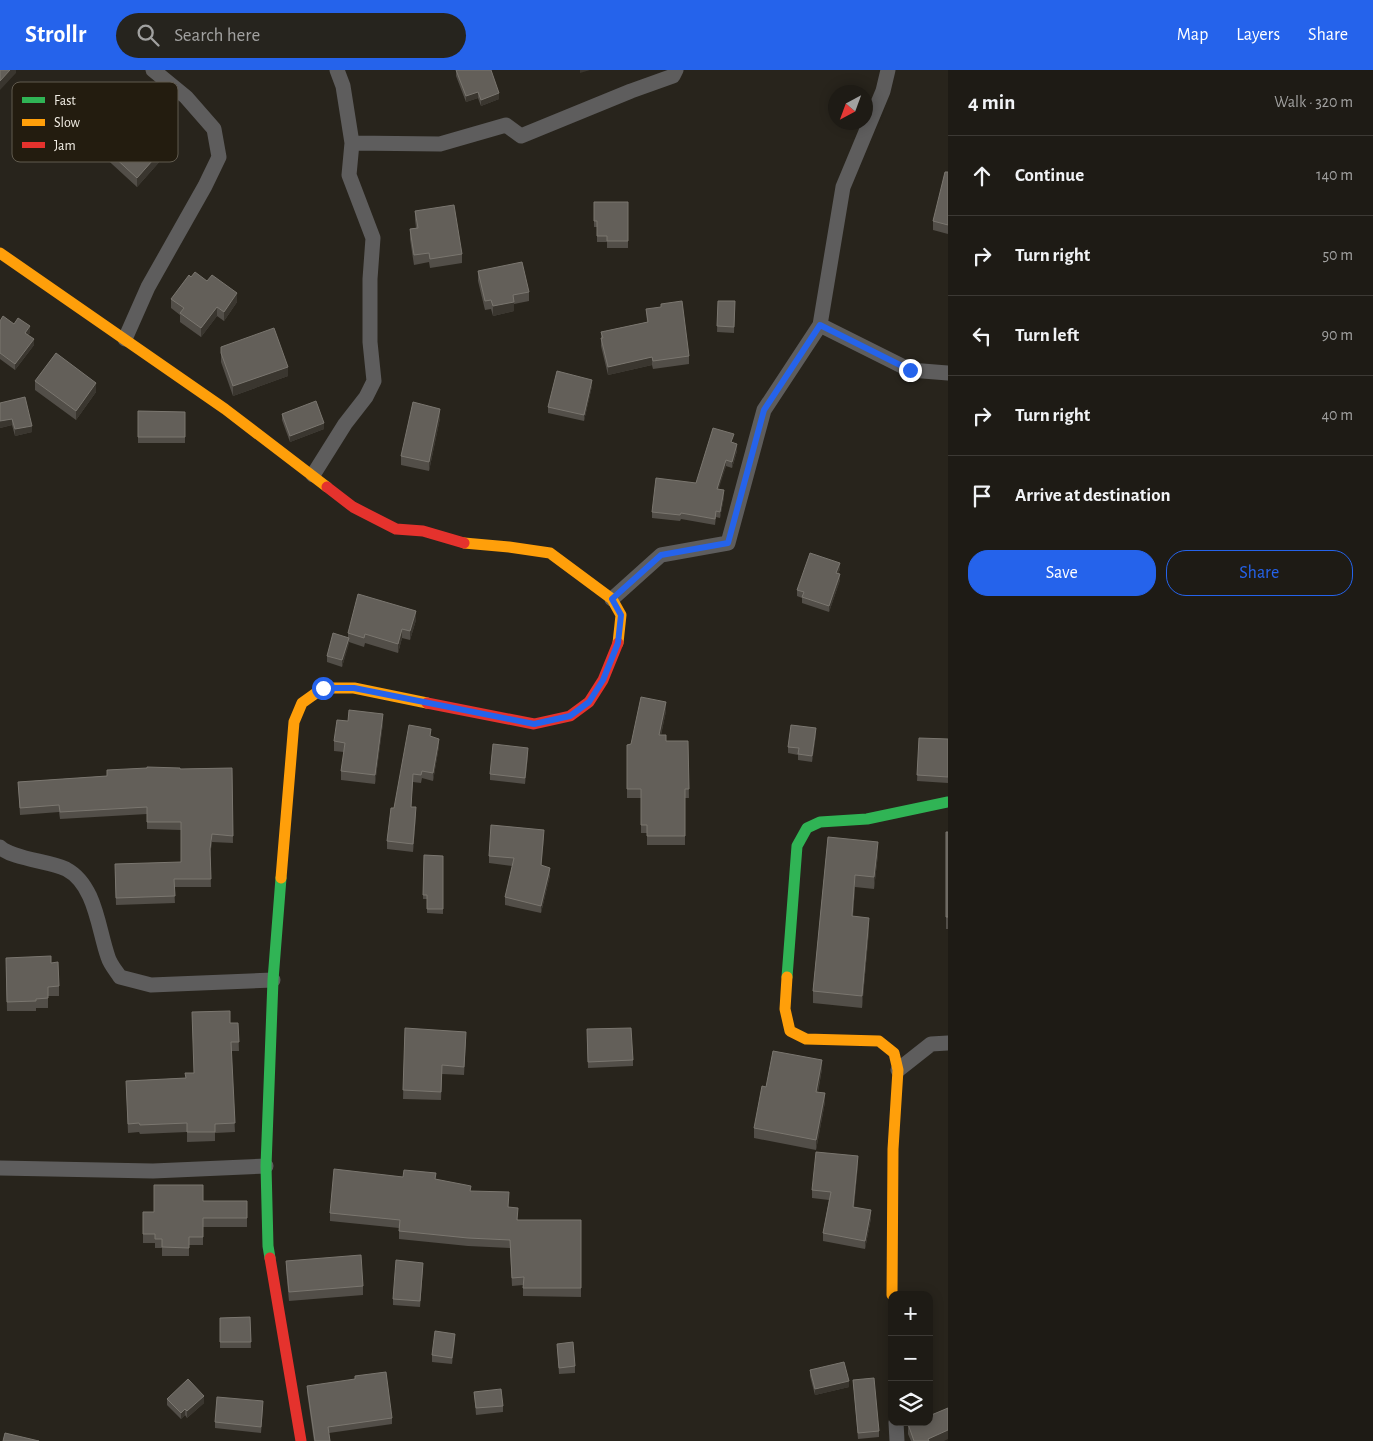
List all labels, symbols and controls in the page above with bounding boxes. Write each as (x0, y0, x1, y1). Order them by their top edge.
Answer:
search box (116, 13, 466, 58)
icon: search (134, 21, 162, 49)
text: Strollr (25, 23, 86, 47)
text: Search here (174, 26, 260, 45)
text: Map (1177, 26, 1208, 44)
text: Layers (1236, 26, 1280, 44)
text: Share (1308, 26, 1348, 44)
legend (12, 82, 178, 162)
north arrow (828, 85, 873, 130)
text: 4 min (968, 92, 1015, 113)
text: Fast (54, 94, 76, 108)
text: Walk · 320 m (1274, 94, 1353, 110)
text: Slow (54, 116, 81, 130)
text: Jam (54, 139, 76, 153)
icon: ahead (968, 162, 996, 190)
text: Continue (1015, 166, 1084, 185)
text: 140 m (1316, 167, 1353, 183)
icon: right (968, 242, 996, 270)
text: Turn right (1015, 246, 1090, 265)
text: 50 m (1322, 247, 1353, 263)
icon: left (968, 322, 996, 350)
text: Turn left (1015, 326, 1079, 345)
text: 90 m (1322, 327, 1353, 343)
route end (899, 359, 922, 382)
icon: right (968, 402, 996, 430)
text: Turn right (1015, 406, 1090, 425)
text: 40 m (1321, 407, 1353, 423)
icon: arrive (968, 482, 996, 510)
text: Arrive at destination (1015, 486, 1171, 505)
button: Save (968, 550, 1156, 596)
button: Share (1166, 550, 1353, 596)
route start (312, 677, 335, 700)
map controls (888, 1291, 933, 1426)
button: + (888, 1291, 933, 1336)
button: − (888, 1336, 933, 1381)
button: layers (888, 1381, 933, 1426)

